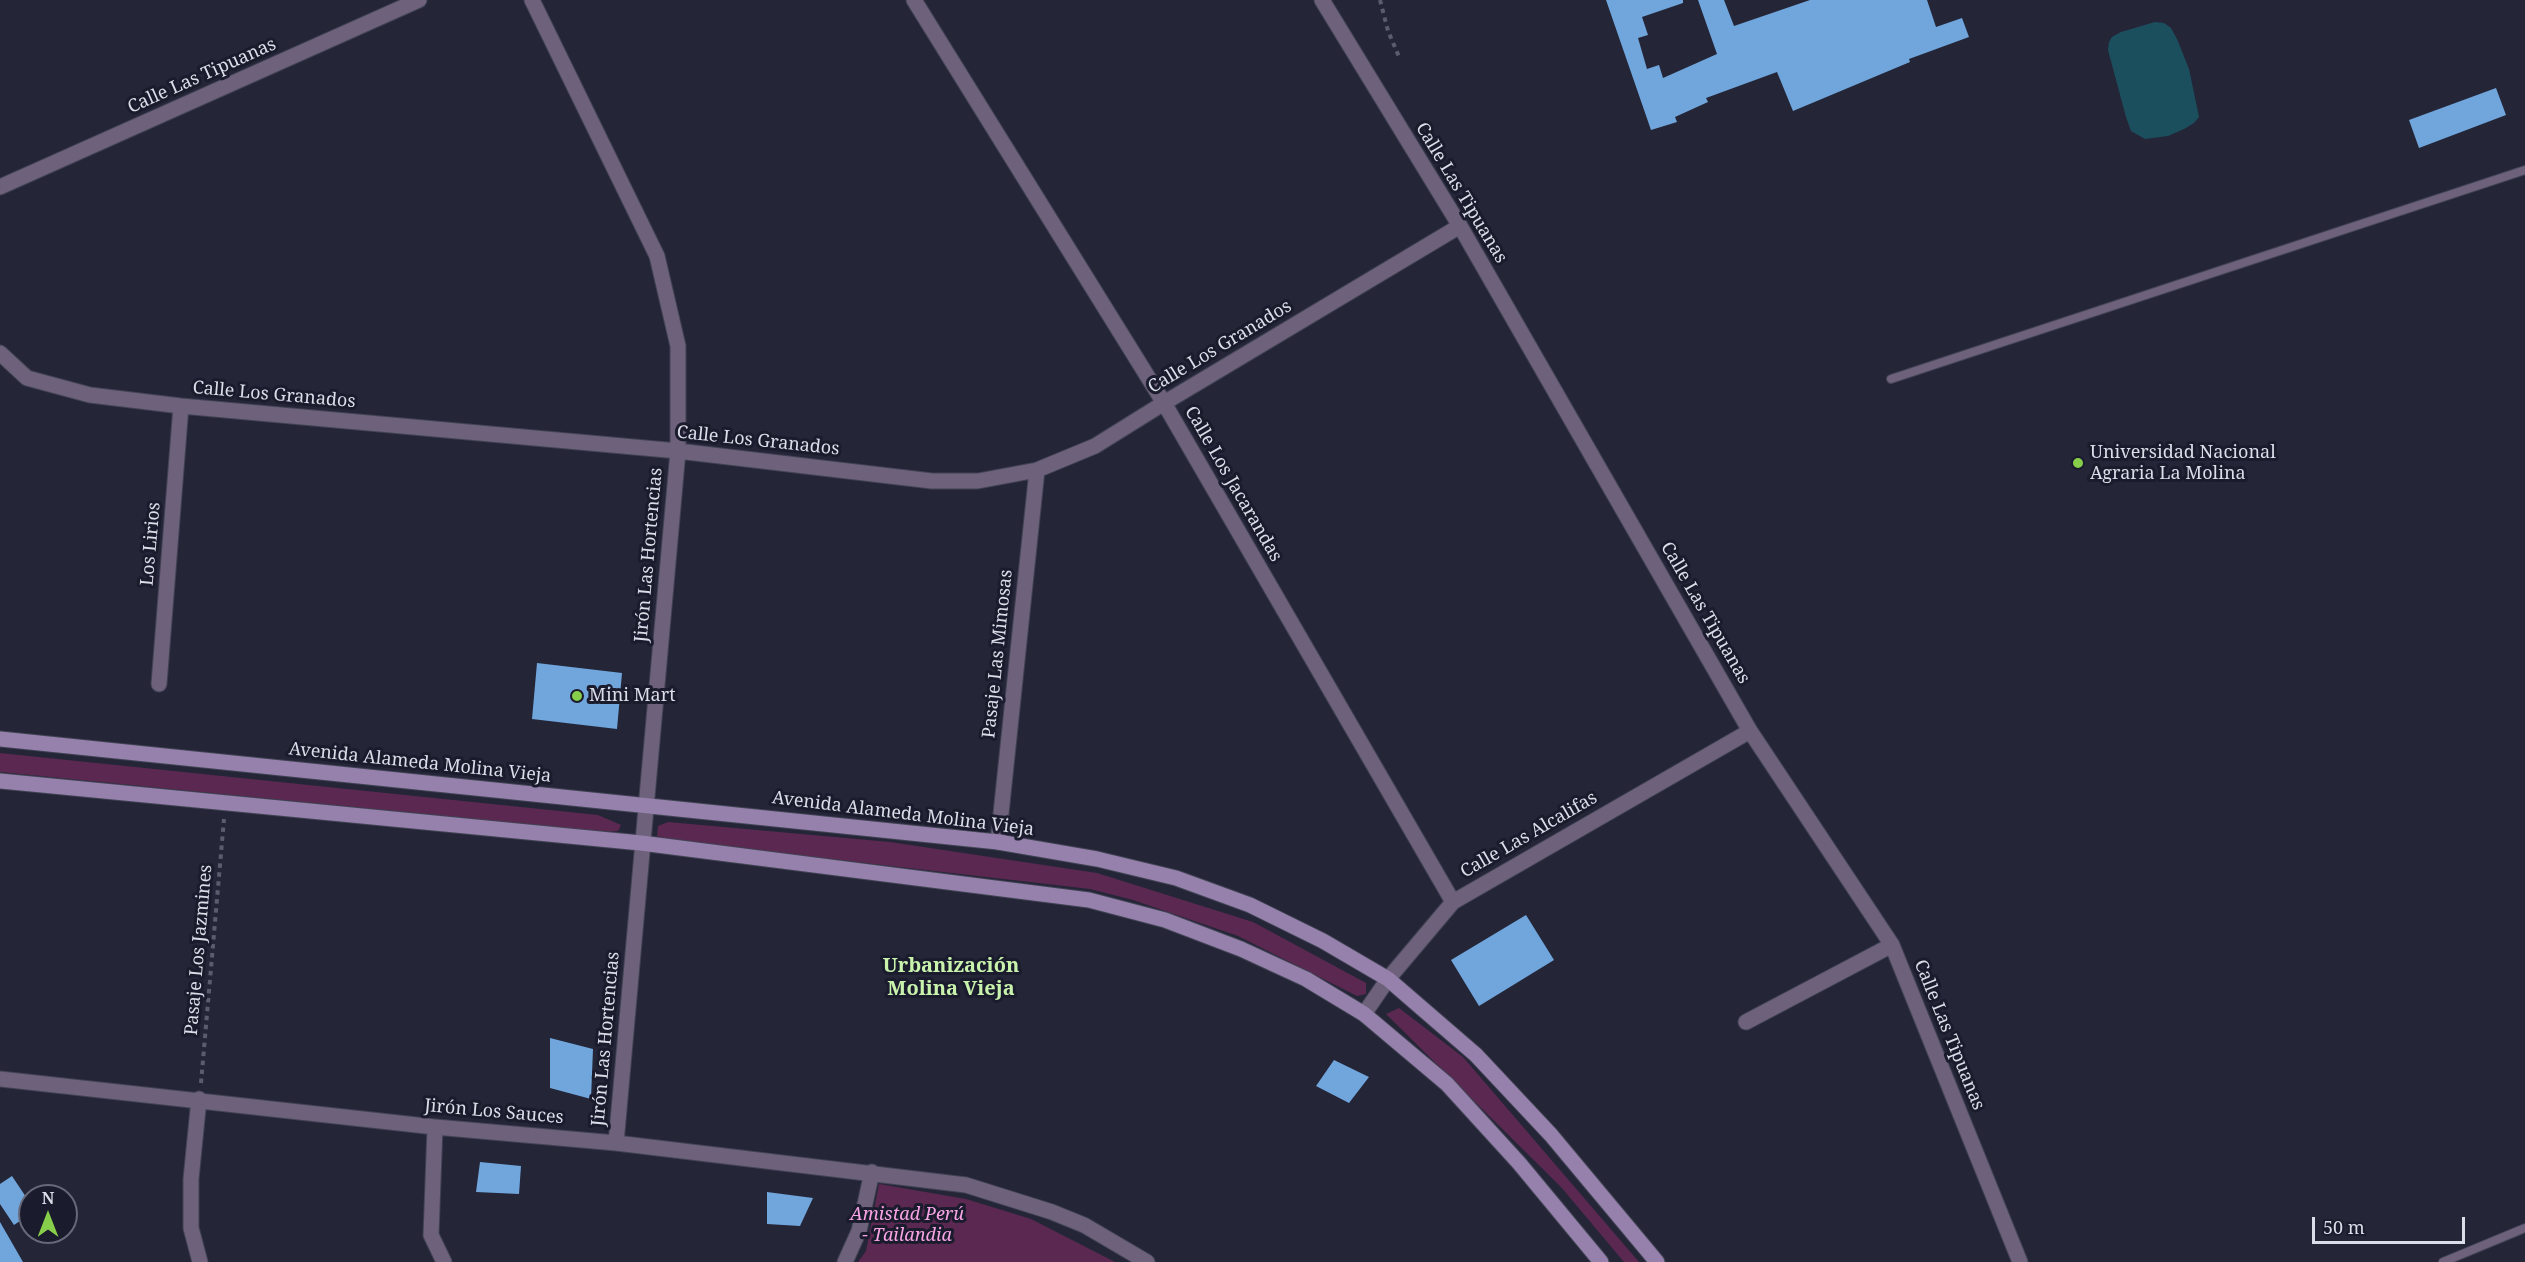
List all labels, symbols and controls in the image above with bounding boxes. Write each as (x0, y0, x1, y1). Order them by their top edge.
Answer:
street label: Calle Las Tipuanas (124, 34, 280, 118)
street label: Calle Las Tipuanas (1411, 119, 1511, 267)
street label: Calle Los Granados (1144, 296, 1296, 398)
street label: Calle Los Granados (192, 377, 356, 413)
street label: Calle Los Jacarandas (1180, 402, 1286, 566)
street label: Calle Los Granados (676, 422, 840, 460)
place label: Universidad Nacional Agraria La Molina (2090, 442, 2276, 484)
marker: Universidad Nacional Agraria La Molina (2071, 456, 2085, 470)
street label: Jirón Las Hortencias (631, 467, 667, 643)
street label: Los Lirios (137, 501, 165, 587)
street label: Calle Las Tipuanas (1656, 538, 1754, 688)
street label: Pasaje Las Mimosas (978, 569, 1018, 739)
place label: Mini Mart (589, 685, 676, 707)
marker: Mini Mart (570, 689, 584, 703)
street label: Avenida Alameda Molina Vieja (288, 738, 552, 788)
street label: Avenida Alameda Molina Vieja (771, 787, 1035, 841)
street label: Calle Las Alcalifas (1457, 787, 1601, 883)
street label: Pasaje Los Jazmines (181, 864, 217, 1036)
street label: Jirón Las Hortencias (588, 951, 624, 1127)
district label: Urbanización Molina Vieja (883, 954, 1019, 1001)
street label: Calle Las Tipuanas (1909, 957, 1989, 1113)
street label: Jirón Los Sauces (423, 1095, 565, 1129)
north arrow (18, 1184, 78, 1244)
text: N (42, 1187, 54, 1209)
park label: Amistad Perú - Tailandia (850, 1204, 964, 1246)
scale bar (2315, 1205, 2468, 1243)
text: 50 m (2323, 1215, 2365, 1239)

